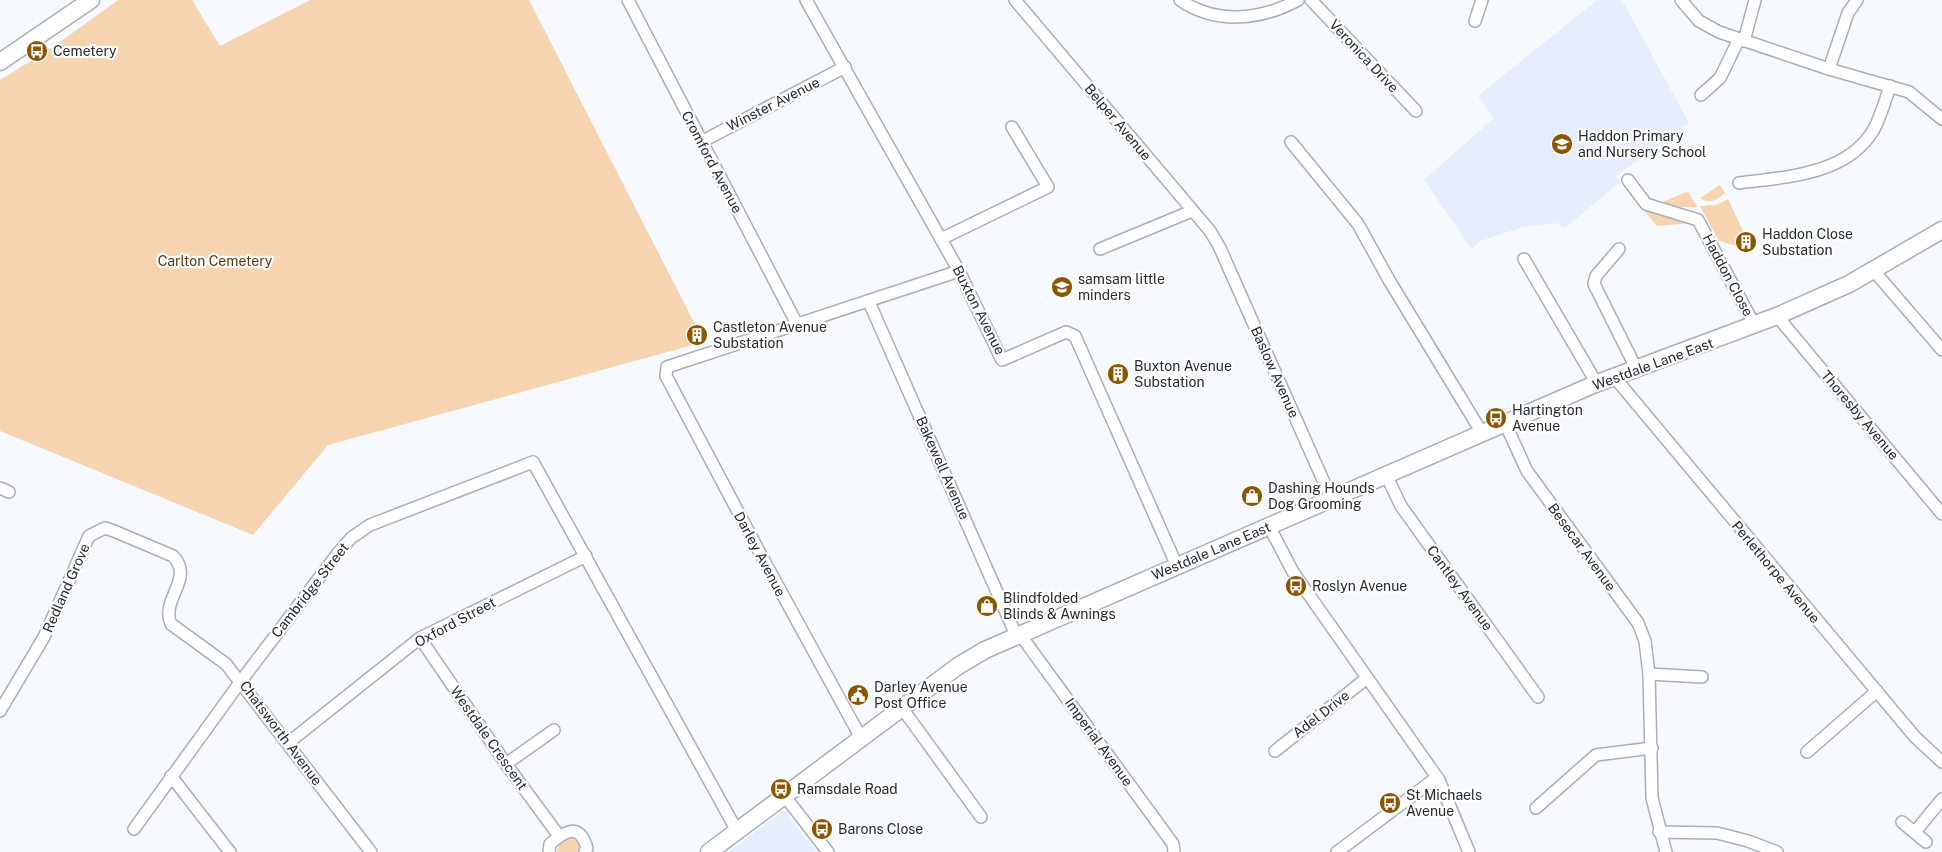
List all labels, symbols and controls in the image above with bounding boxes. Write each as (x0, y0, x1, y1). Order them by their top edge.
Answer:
street label: Veronica Drive (1326, 16, 1402, 96)
bus stop icon: Cemetery (25, 39, 49, 63)
place label: Cemetery (53, 43, 117, 59)
street label: Winster Avenue (724, 74, 822, 134)
street label: Belper Avenue (1081, 81, 1155, 163)
street label: Cromford Avenue (678, 108, 746, 216)
place label: Haddon Primary and Nursery School (1578, 128, 1706, 160)
school or university icon: Haddon Primary and Nursery School (1550, 132, 1574, 156)
place label: Haddon Close Substation (1762, 226, 1853, 258)
building icon: Haddon Close Substation (1734, 230, 1758, 254)
street label: Haddon Close (1700, 231, 1756, 319)
park label: Carlton Cemetery (158, 253, 273, 269)
street label: Buxton Avenue (950, 263, 1008, 357)
place label: samsam little minders (1078, 271, 1165, 303)
school or university icon: samsam little minders (1050, 275, 1074, 299)
place label: Castleton Avenue Substation (713, 319, 827, 351)
building icon: Castleton Avenue Substation (685, 323, 709, 347)
street label: Baslow Avenue (1248, 324, 1302, 420)
street label: Westdale Lane East (1590, 335, 1716, 393)
place label: Buxton Avenue Substation (1134, 358, 1232, 390)
building icon: Buxton Avenue Substation (1106, 362, 1130, 386)
street label: Thoresby Avenue (1818, 367, 1902, 463)
place label: Hartington Avenue (1512, 402, 1583, 434)
bus stop icon: Hartington Avenue (1484, 406, 1508, 430)
street label: Bakewell Avenue (913, 414, 973, 522)
place label: Dashing Hounds Dog Grooming (1268, 480, 1375, 512)
shop icon: Dashing Hounds Dog Grooming (1240, 484, 1264, 508)
street label: Besecar Avenue (1545, 500, 1619, 594)
street label: Darley Avenue (731, 509, 789, 599)
street label: Perlethorpe Avenue (1729, 518, 1823, 626)
street label: Westdale Lane East (1149, 519, 1273, 583)
street label: Cambridge Street (268, 540, 352, 640)
street label: Redland Grove (39, 541, 93, 635)
street label: Cantley Avenue (1424, 542, 1496, 634)
bus stop icon: Roslyn Avenue (1284, 574, 1308, 598)
place label: Roslyn Avenue (1312, 578, 1407, 594)
place label: Blindfolded Blinds & Awnings (1003, 590, 1116, 622)
street label: Oxford Street (412, 594, 498, 650)
shop icon: Blindfolded Blinds & Awnings (975, 594, 999, 618)
street label: Chatsworth Avenue (237, 678, 326, 788)
place label: Darley Avenue Post Office (874, 679, 968, 711)
street label: Westdale Crescent (447, 683, 531, 793)
public building icon: Darley Avenue Post Office (846, 683, 870, 707)
street label: Adel Drive (1290, 687, 1352, 741)
street label: Imperial Avenue (1062, 695, 1136, 789)
bus stop icon: Ramsdale Road (769, 777, 793, 801)
place label: Ramsdale Road (797, 781, 898, 797)
place label: St Michaels Avenue (1406, 787, 1482, 819)
bus stop icon: St Michaels Avenue (1378, 791, 1402, 815)
bus stop icon: Barons Close (810, 817, 834, 841)
place label: Barons Close (838, 821, 923, 837)

